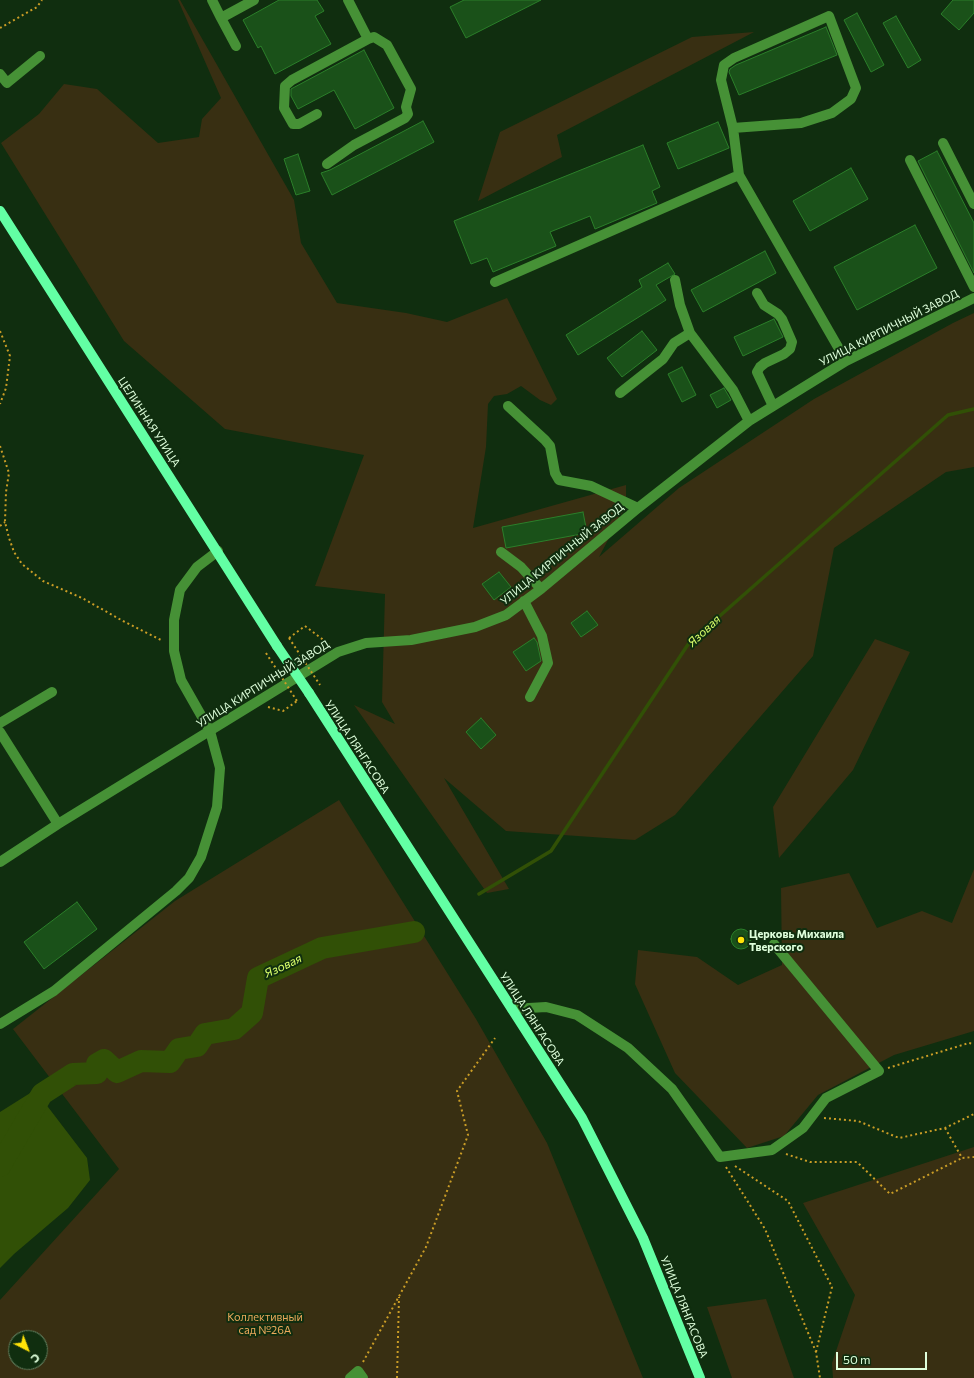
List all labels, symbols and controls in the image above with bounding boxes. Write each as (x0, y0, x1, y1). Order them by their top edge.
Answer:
street label: УЛИЦА КИРПИЧНЫЙ ЗАВОД (817, 287, 961, 369)
street label: ЦЕЛИННАЯ УЛИЦА (115, 375, 183, 469)
street label: УЛИЦА КИРПИЧНЫЙ ЗАВОД (498, 500, 626, 608)
water label: Язовая (685, 612, 723, 650)
street label: УЛИЦА КИРПИЧНЫЙ ЗАВОД (194, 637, 332, 731)
street label: УЛИЦА ЛЯНГАСОВА (322, 698, 392, 796)
place label: Церковь Михаила Тверского (749, 927, 844, 953)
marker: Церковь Михаила Тверского (736, 935, 746, 945)
water label: Язовая (262, 951, 304, 981)
street label: УЛИЦА ЛЯНГАСОВА (497, 970, 567, 1068)
street label: УЛИЦА ЛЯНГАСОВА (658, 1254, 710, 1360)
park label: Коллективный сад №26А (227, 1310, 303, 1336)
north arrow (8, 1330, 48, 1370)
scale bar (838, 1344, 929, 1370)
text: С (29, 1351, 43, 1366)
text: 50 m (843, 1352, 871, 1366)

